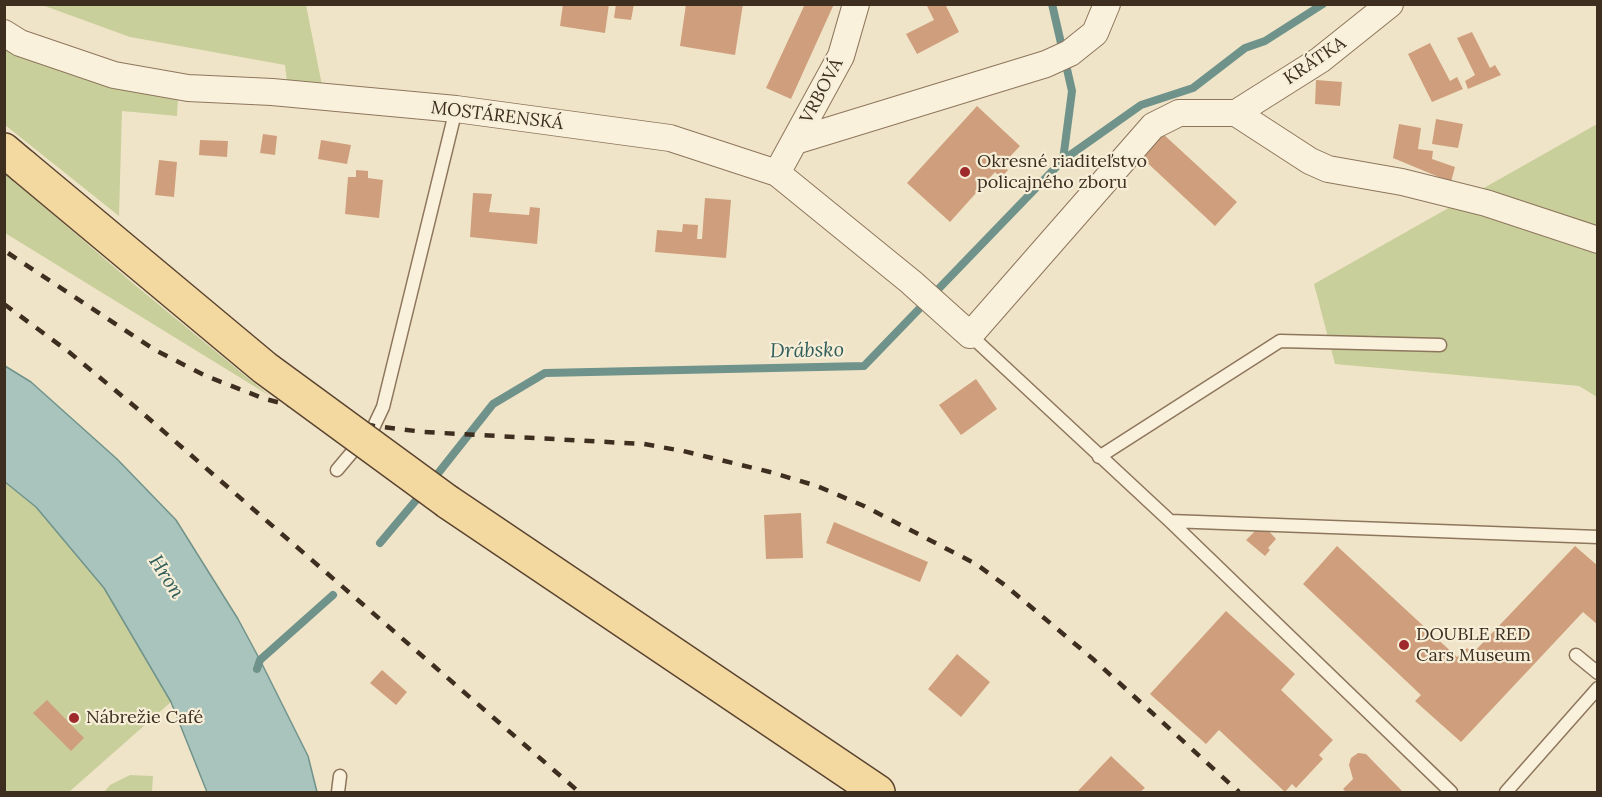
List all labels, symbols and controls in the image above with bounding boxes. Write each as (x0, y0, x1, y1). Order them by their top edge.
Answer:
street label: KRÁTKA (1280, 32, 1350, 90)
street label: VRBOVÁ (796, 55, 848, 127)
street label: MOSTÁRENSKÁ (430, 97, 564, 135)
place label: Okresné riaditeľstvo policajného zboru (977, 151, 1147, 194)
marker: Okresné riaditeľstvo policajného zboru (958, 165, 972, 179)
water label: Drábsko (770, 338, 844, 364)
water label: Hron (143, 551, 189, 603)
place label: DOUBLE RED Cars Museum (1416, 624, 1531, 666)
marker: DOUBLE RED Cars Museum (1397, 638, 1411, 652)
place label: Nábrežie Café (86, 707, 203, 729)
marker: Nábrežie Café (67, 711, 81, 725)

